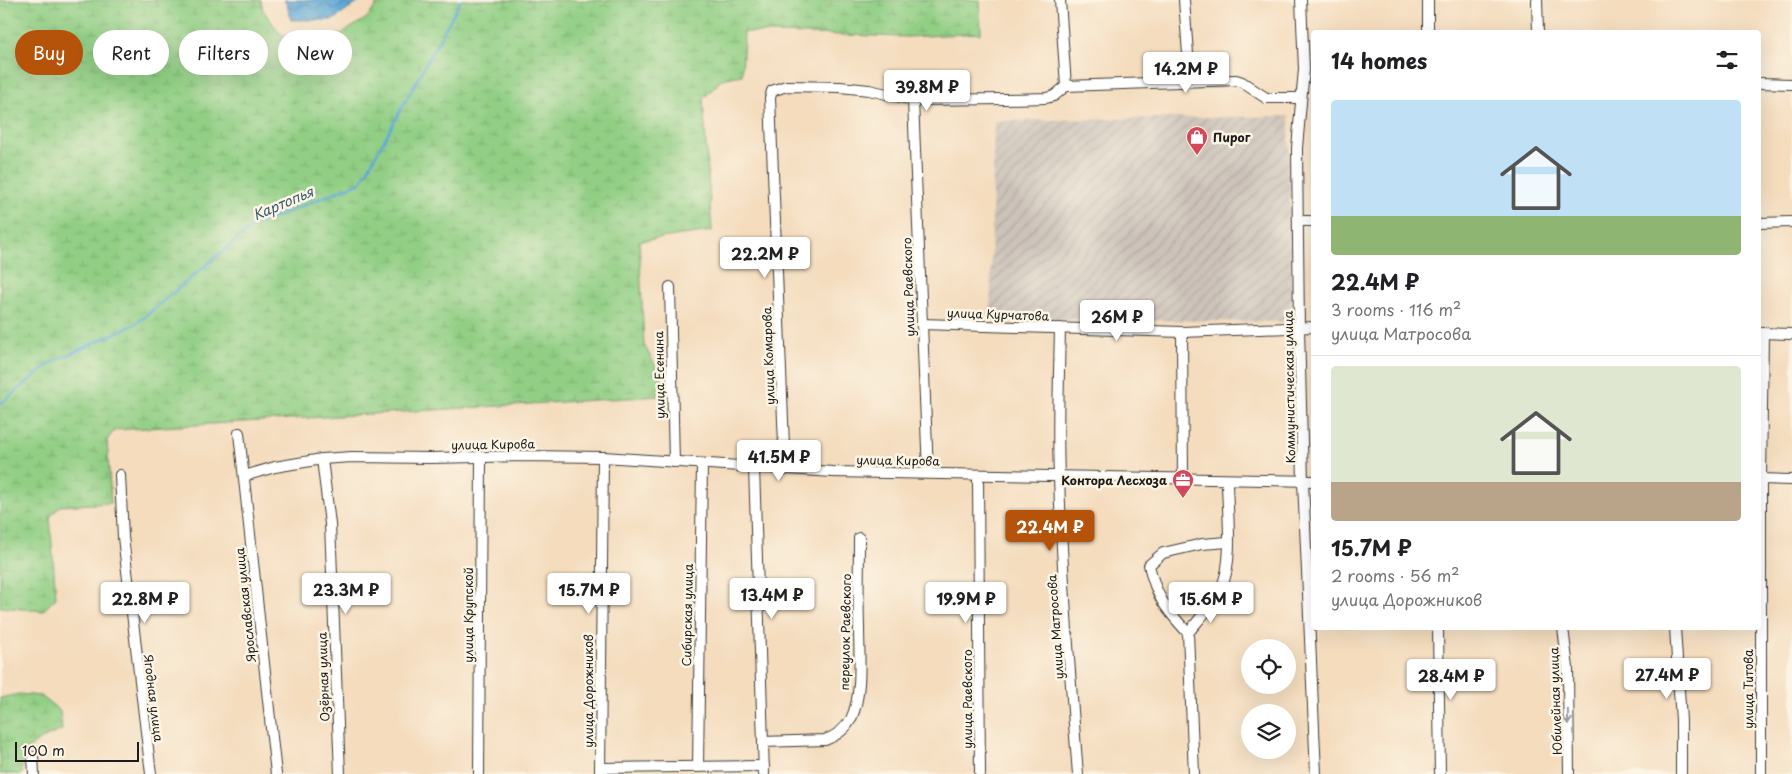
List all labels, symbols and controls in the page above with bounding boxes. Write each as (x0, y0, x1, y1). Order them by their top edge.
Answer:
chip: Buy (15, 30, 83, 75)
chip: Rent (93, 30, 169, 75)
chip: Filters (179, 30, 268, 75)
chip: New (278, 30, 352, 75)
text: 14 homes (1331, 44, 1427, 76)
icon: filters (1713, 46, 1741, 74)
pin: 14.2M ₽ (1140, 52, 1232, 94)
text: 14.2M ₽ (1154, 56, 1218, 80)
pin: 39.8M ₽ (881, 70, 973, 112)
text: 39.8M ₽ (895, 74, 959, 98)
shop icon: Пирог (1185, 125, 1209, 156)
place label: Пирог (1213, 128, 1251, 146)
icon: home (1491, 133, 1581, 223)
water label: Картопья (249, 180, 318, 225)
pin: 22.2M ₽ (719, 236, 811, 279)
street label: улица Раевского (897, 237, 919, 337)
text: 22.2M ₽ (731, 241, 799, 265)
text: 22.4M ₽ (1331, 265, 1419, 297)
text: 3 rooms · 116 m² (1331, 297, 1461, 321)
pin: 26M ₽ (1082, 300, 1152, 342)
street label: улица Курчатова (947, 303, 1050, 325)
text: 26M ₽ (1091, 304, 1143, 328)
street label: улица Комарова (757, 306, 779, 405)
street label: Коммунистическая улица (1279, 310, 1299, 463)
text: улица Матросова (1331, 321, 1471, 345)
street label: улица Есенина (649, 330, 669, 419)
icon: home (1491, 398, 1581, 488)
street label: улица Кирова (451, 434, 535, 454)
pin: 41.5M ₽ (733, 440, 825, 482)
text: 41.5M ₽ (748, 444, 810, 468)
street label: улица Кирова (856, 450, 940, 470)
office icon: Контора Лесхоза (1171, 468, 1195, 499)
place label: Контора Лесхоза (1061, 471, 1167, 489)
pin: 22.4M ₽ (1004, 510, 1096, 552)
text: 22.4M ₽ (1016, 514, 1084, 538)
text: 15.7M ₽ (1331, 531, 1412, 563)
street label: Ярославская улица (230, 546, 260, 664)
street label: Сибирская улица (677, 563, 697, 667)
text: 2 rooms · 56 m² (1331, 563, 1460, 587)
street label: улица Крупской (459, 567, 477, 663)
pin: 23.3M ₽ (300, 572, 392, 615)
pin: 15.7M ₽ (543, 572, 635, 615)
street label: переулок Раевского (835, 573, 855, 691)
street label: улица Матросова (1042, 573, 1068, 680)
text: 23.3M ₽ (313, 577, 379, 601)
text: 15.7M ₽ (558, 577, 620, 601)
pin: 13.4M ₽ (726, 578, 818, 620)
pin: 22.8M ₽ (99, 582, 191, 624)
text: 13.4M ₽ (741, 582, 804, 606)
pin: 19.9M ₽ (920, 582, 1012, 624)
pin: 15.6M ₽ (1165, 582, 1257, 624)
text: 22.8M ₽ (112, 586, 179, 610)
text: 19.9M ₽ (936, 586, 996, 610)
text: 15.6M ₽ (1180, 586, 1242, 610)
text: улица Дорожников (1331, 587, 1482, 611)
street label: Озёрная улица (312, 631, 334, 722)
street label: улица Дорожников (579, 634, 597, 748)
map controls (1241, 639, 1296, 759)
button: locate (1241, 639, 1296, 694)
street label: Юбилейная улица (1544, 646, 1566, 755)
street label: улица Раевского (958, 649, 976, 749)
street label: улица Титова (1739, 649, 1757, 729)
street label: Ягодная улица (140, 653, 168, 743)
pin: 28.4M ₽ (1405, 658, 1497, 701)
pin: 27.4M ₽ (1621, 658, 1713, 700)
text: 27.4M ₽ (1635, 662, 1699, 686)
text: 28.4M ₽ (1418, 663, 1484, 687)
button: layers (1241, 704, 1296, 759)
one-way arrow (1564, 708, 1573, 724)
scale bar (15, 739, 139, 762)
text: 100 m (22, 740, 65, 761)

